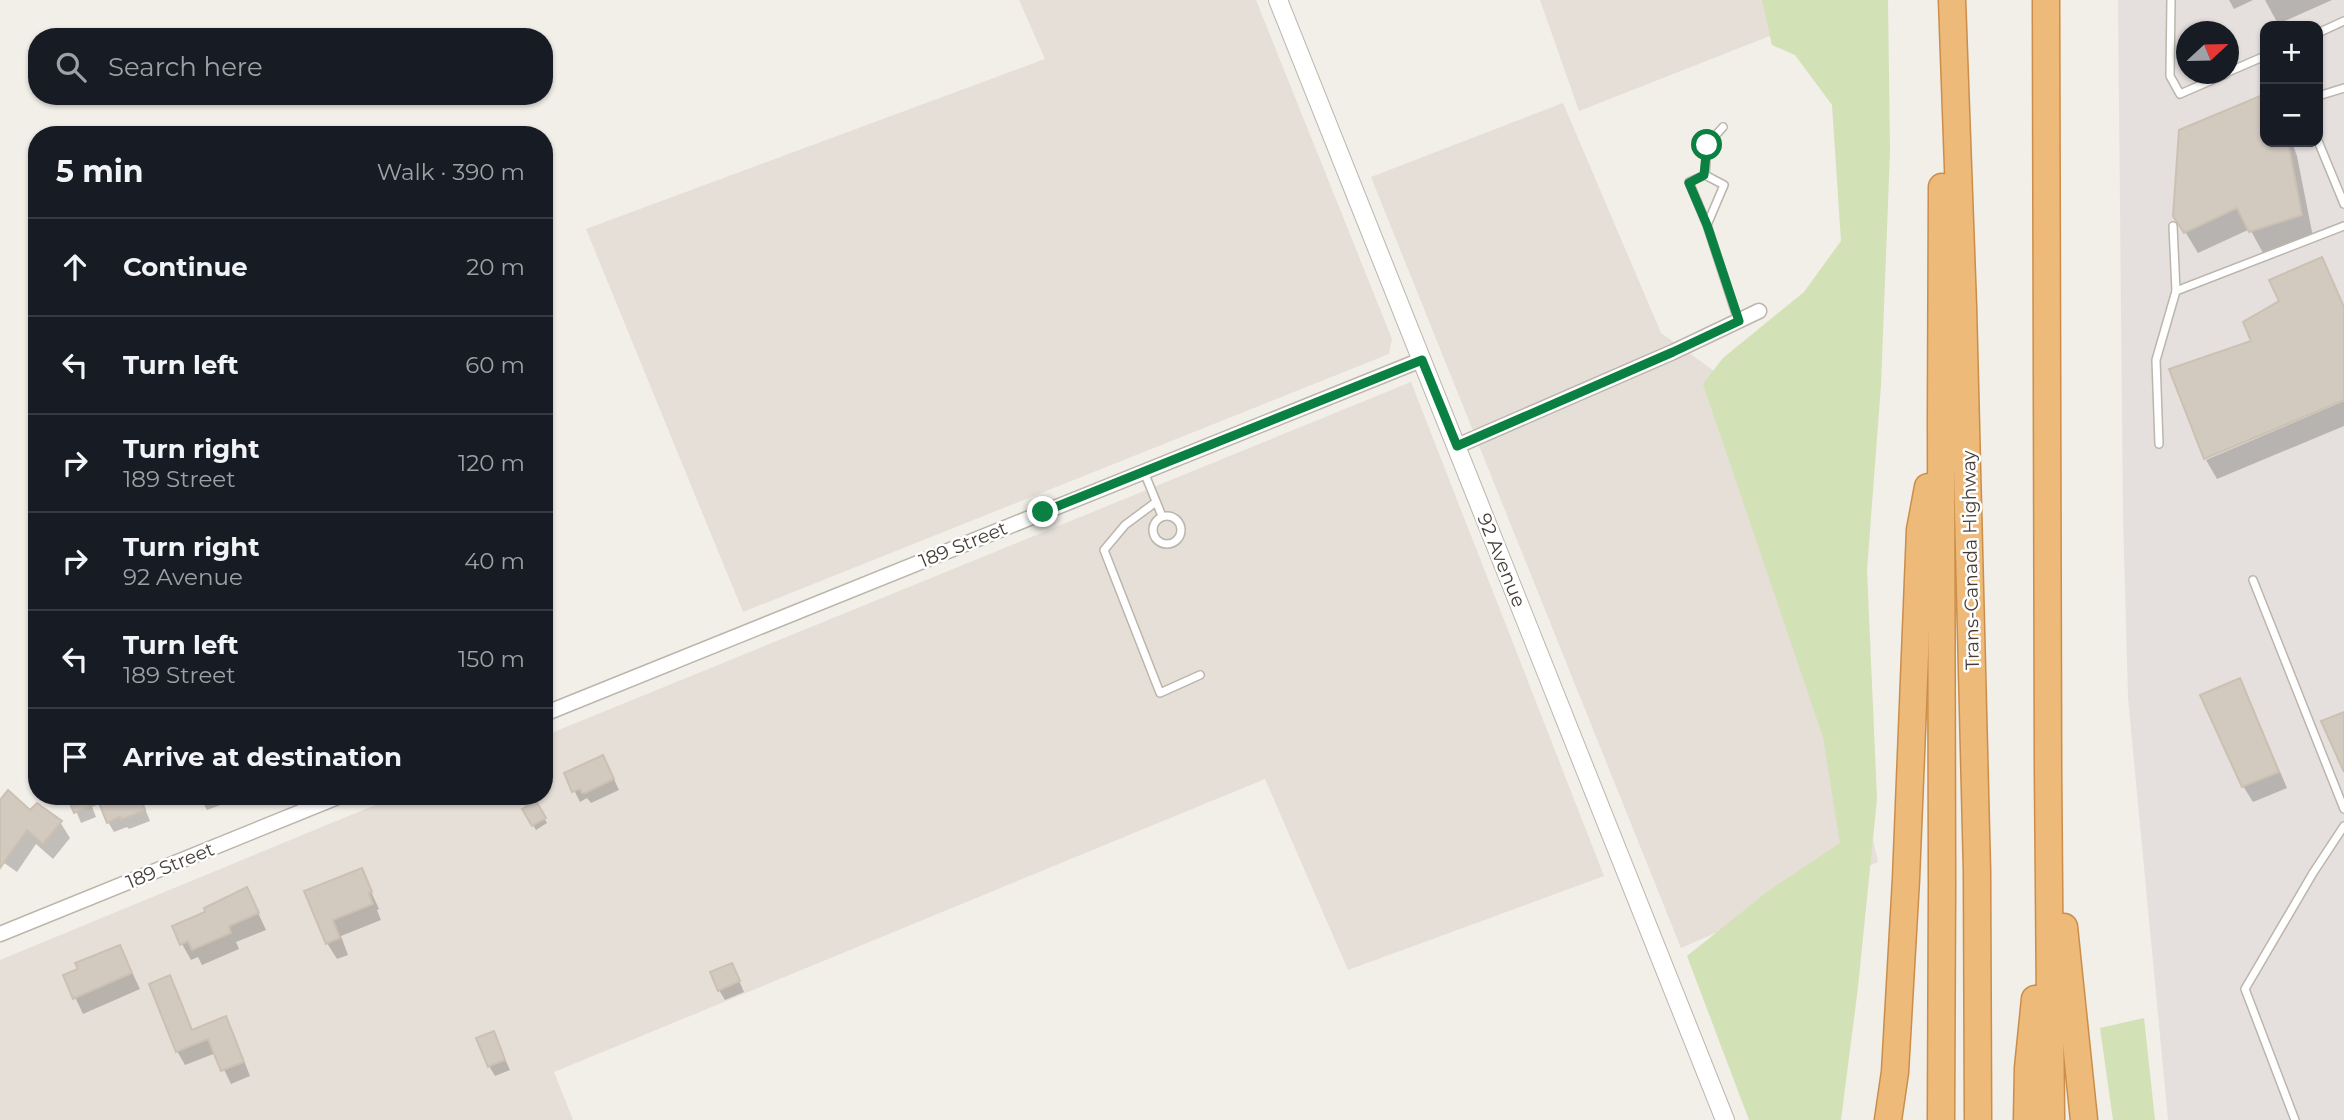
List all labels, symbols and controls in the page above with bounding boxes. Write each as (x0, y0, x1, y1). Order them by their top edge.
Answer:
north arrow (2176, 21, 2239, 84)
map controls (2260, 21, 2323, 147)
button: + (2260, 21, 2323, 84)
search box (28, 28, 553, 105)
icon: search (52, 48, 90, 86)
text: Search here (108, 51, 263, 83)
button: − (2260, 84, 2323, 147)
route start (1691, 129, 1722, 160)
text: 5 min (56, 153, 144, 190)
text: Walk · 390 m (377, 158, 525, 186)
icon: ahead (56, 248, 94, 286)
text: Continue (123, 251, 248, 283)
text: 20 m (466, 253, 525, 281)
icon: left (56, 346, 94, 384)
text: Turn left (123, 349, 239, 381)
text: 60 m (465, 351, 525, 379)
text: Turn right (123, 433, 259, 465)
icon: right (56, 444, 94, 482)
text: 120 m (458, 449, 525, 477)
street label: Trans-Canada Highway (1957, 449, 1984, 670)
text: 189 Street (123, 465, 236, 493)
route end (1027, 496, 1058, 527)
street label: 92 Avenue (1472, 510, 1531, 610)
street label: 189 Street (916, 516, 1011, 573)
text: Turn right (123, 531, 259, 563)
icon: right (56, 542, 94, 580)
text: 40 m (464, 547, 525, 575)
text: 92 Avenue (123, 563, 243, 591)
text: Turn left (123, 629, 239, 661)
icon: left (56, 640, 94, 678)
text: 150 m (458, 645, 525, 673)
text: 189 Street (123, 661, 236, 689)
icon: arrive (56, 738, 94, 776)
text: Arrive at destination (123, 741, 402, 773)
street label: 189 Street (123, 837, 218, 894)

